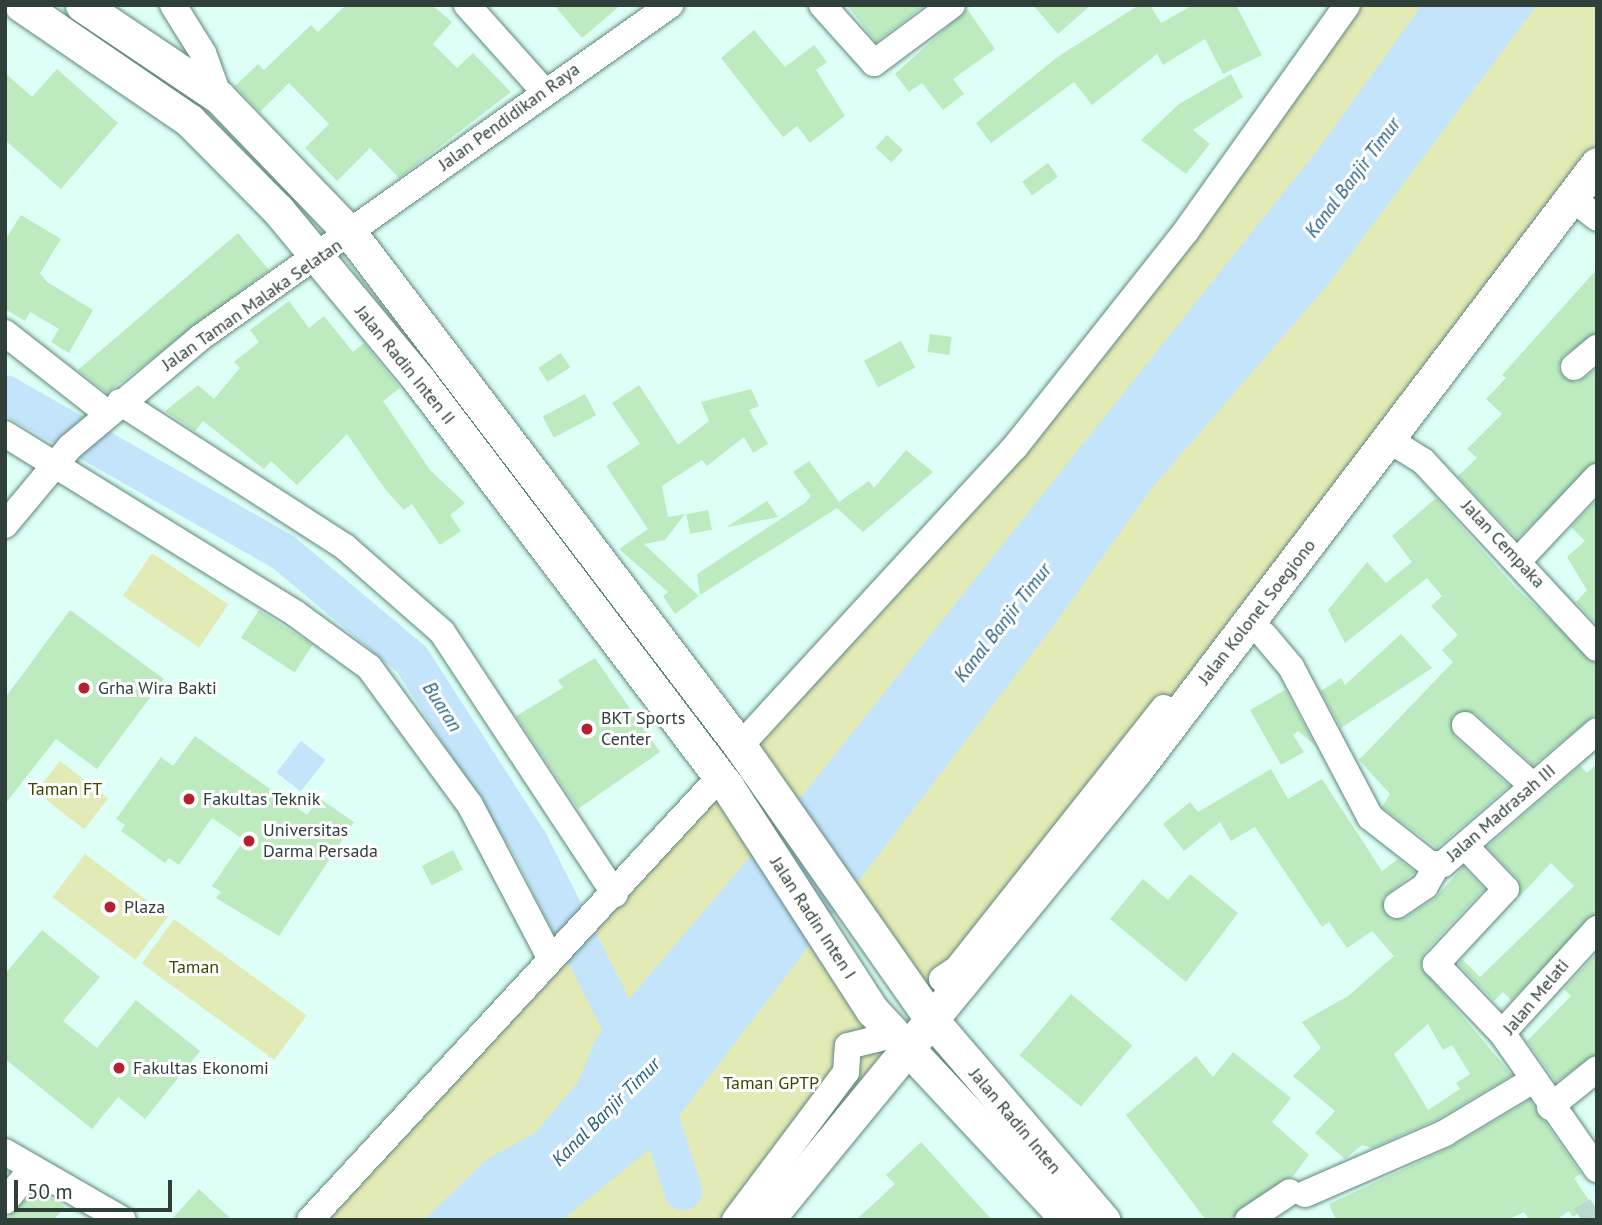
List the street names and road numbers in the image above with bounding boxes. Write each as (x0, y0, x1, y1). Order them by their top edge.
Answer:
street label: Jalan Pendidikan Raya (434, 58, 584, 176)
street label: Jalan Taman Malaka Selatan (157, 234, 347, 376)
street label: Jalan Radin Inten II (350, 301, 460, 429)
street label: Jalan Cempaka (1457, 495, 1549, 593)
street label: Jalan Kolonel Soegiono (1194, 535, 1320, 689)
street label: Jalan Madrasah III (1442, 760, 1560, 866)
street label: Jalan Radin Inten I (765, 853, 861, 983)
street label: Jalan Melati (1498, 955, 1574, 1039)
street label: Jalan Radin Inten (964, 1064, 1066, 1178)

